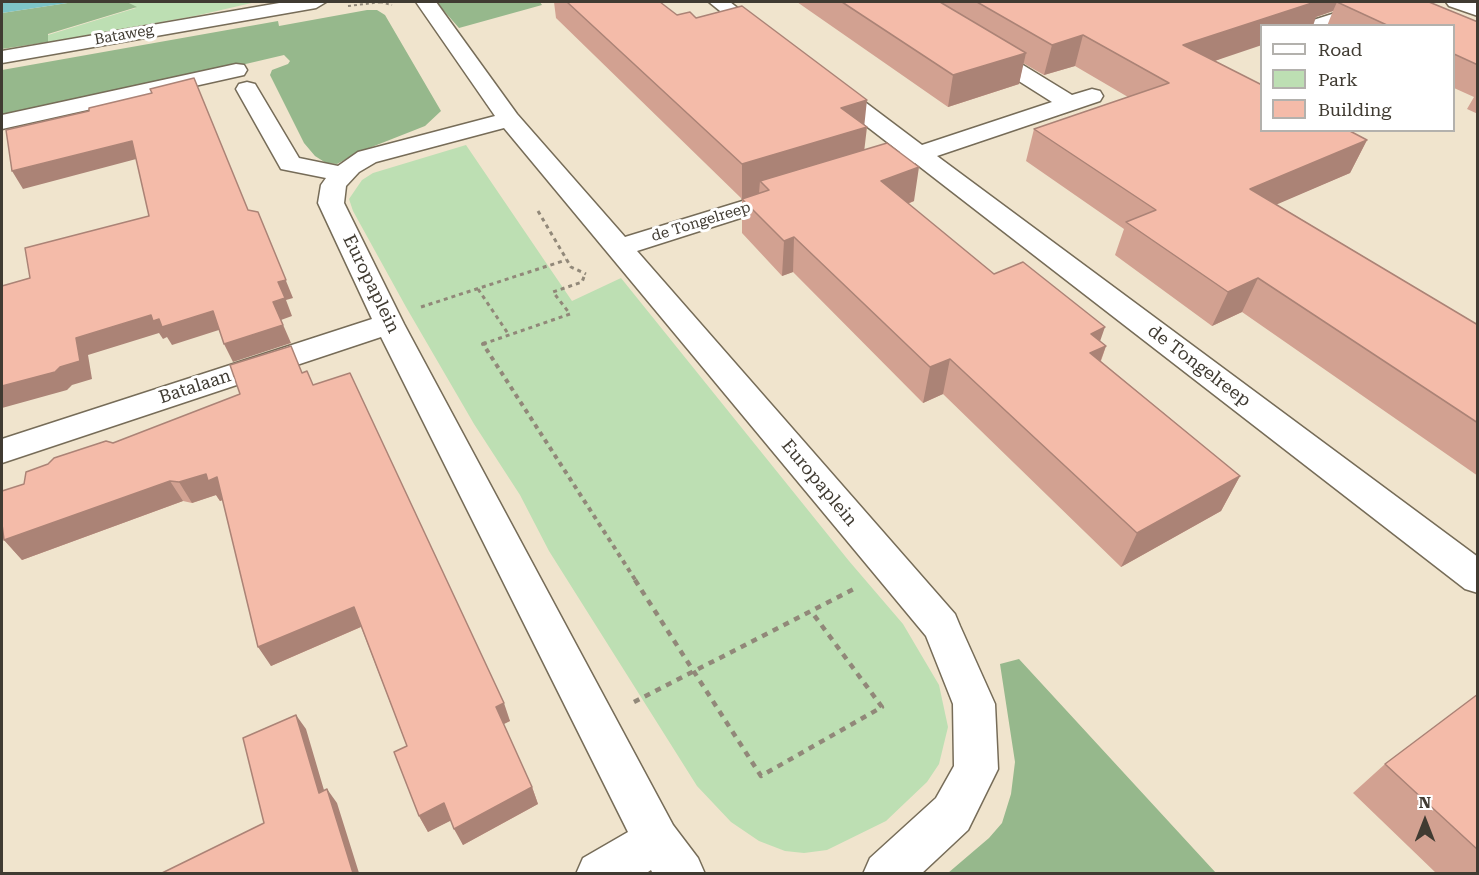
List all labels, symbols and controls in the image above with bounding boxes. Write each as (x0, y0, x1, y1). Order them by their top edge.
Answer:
street label: Bataweg (93, 21, 155, 49)
legend (1260, 24, 1455, 132)
text: Road (1318, 39, 1362, 60)
text: Park (1318, 69, 1358, 90)
text: Building (1318, 99, 1392, 120)
street label: de Tongelreep (649, 198, 753, 246)
street label: Europaplein (338, 231, 404, 337)
street label: de Tongelreep (1143, 320, 1255, 412)
street label: Batalaan (156, 365, 234, 409)
street label: Europaplein (776, 435, 862, 531)
north arrow (1395, 791, 1455, 851)
text: N (1419, 793, 1431, 812)

